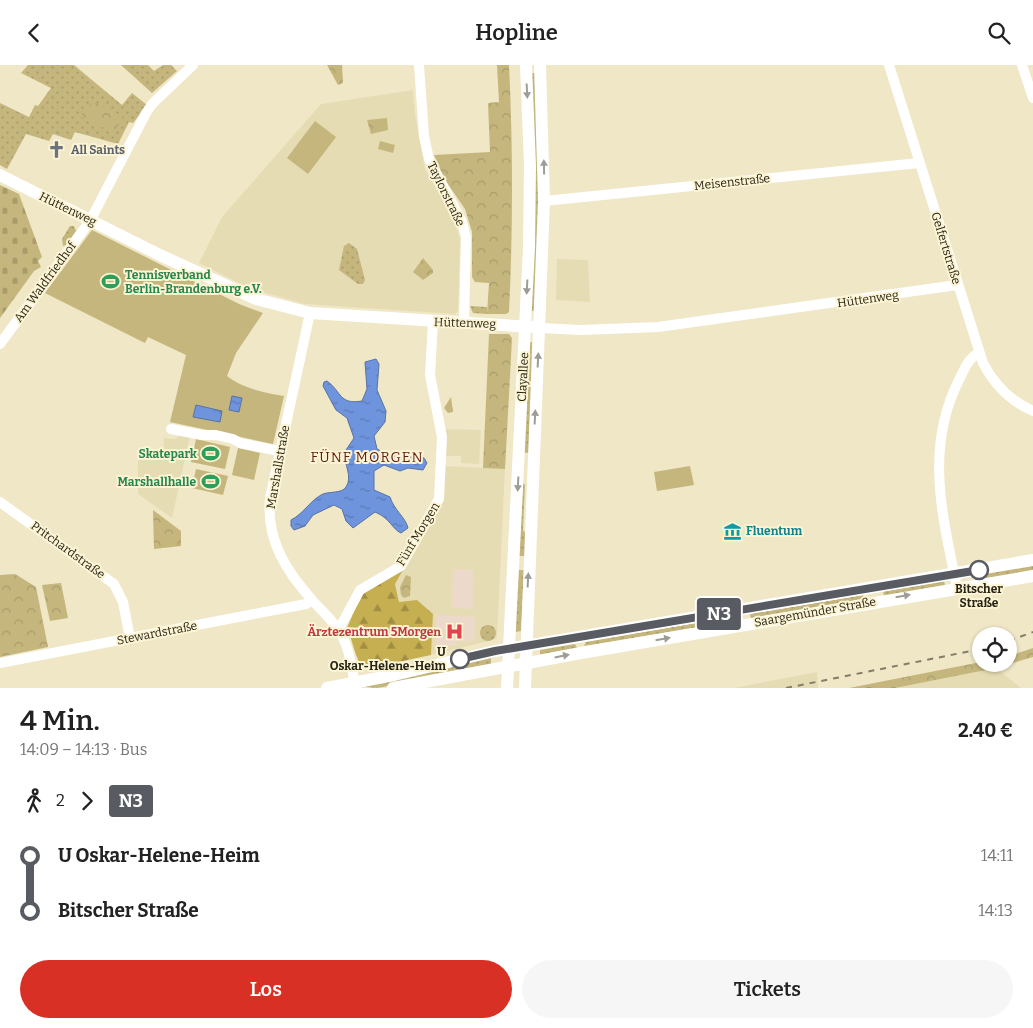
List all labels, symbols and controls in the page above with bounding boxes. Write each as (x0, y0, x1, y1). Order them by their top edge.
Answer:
icon: back (20, 19, 48, 47)
text: Hopline (475, 19, 558, 46)
icon: search (985, 19, 1013, 47)
one-way arrow (523, 83, 531, 99)
church icon: All Saints (47, 140, 67, 160)
place label: All Saints (71, 143, 125, 157)
street label: Taylorstraße (424, 159, 468, 229)
one-way arrow (539, 159, 547, 175)
street label: Meisenstraße (693, 171, 771, 193)
street label: Hüttenweg (37, 189, 99, 229)
street label: Gelfertstraße (928, 210, 964, 286)
street label: Am Waldfriedhof (11, 238, 79, 325)
place label: Tennisverband Berlin-Brandenburg e.V. (125, 268, 262, 296)
sports icon: Tennisverband Berlin-Brandenburg e.V. (101, 272, 121, 292)
one-way arrow (523, 279, 531, 295)
street label: Hüttenweg (836, 288, 900, 310)
street label: Hüttenweg (434, 315, 497, 331)
street label: Clayallee (515, 352, 531, 402)
one-way arrow (535, 352, 543, 368)
one-way arrow (532, 409, 540, 425)
street label: Marshallstraße (264, 424, 292, 510)
sports icon: Skatepark (201, 444, 221, 464)
place label: Skatepark (138, 447, 198, 461)
district label: FÜNF MORGEN (310, 449, 424, 466)
sports icon: Marshallhalle (200, 472, 220, 492)
place label: Marshallhalle (117, 475, 196, 489)
one-way arrow (513, 477, 521, 493)
street label: Fünf Morgen (394, 499, 443, 568)
street label: Pritchardstraße (28, 519, 108, 581)
museum icon: Fluentum (722, 521, 742, 541)
place label: Fluentum (746, 524, 803, 538)
marker: Bitscher Straße (969, 560, 989, 580)
one-way arrow (524, 571, 532, 587)
place label: Bitscher Straße (955, 582, 1003, 610)
one-way arrow (895, 592, 911, 600)
street label: Saargemünder Straße (753, 594, 877, 630)
line badge: N3 (696, 598, 742, 630)
text: N3 (707, 603, 731, 625)
street label: Stewardstraße (116, 618, 198, 648)
hospital icon: Ärztezentrum 5Morgen (445, 622, 465, 642)
place label: Ärztezentrum 5Morgen (307, 624, 441, 639)
map controls (972, 627, 1017, 672)
button: locate (972, 627, 1017, 672)
one-way arrow (655, 634, 671, 642)
place label: U Oskar-Helene-Heim (330, 645, 447, 673)
marker: U Oskar-Helene-Heim (450, 649, 470, 669)
one-way arrow (554, 652, 570, 660)
text: 4 Min. (20, 704, 100, 737)
text: 2.40 € (958, 719, 1013, 742)
text: 14:09 – 14:13 · Bus (20, 740, 147, 759)
icon: walk (20, 787, 48, 815)
icon: forward (73, 787, 101, 815)
text: N3 (119, 790, 143, 812)
text: 2 (56, 791, 65, 810)
text: U Oskar-Helene-Heim (58, 844, 260, 867)
text: 14:11 (981, 846, 1013, 865)
text: Bitscher Straße (58, 899, 199, 922)
text: 14:13 (978, 901, 1013, 920)
button: Los (20, 960, 512, 1018)
button: Tickets (522, 960, 1013, 1018)

